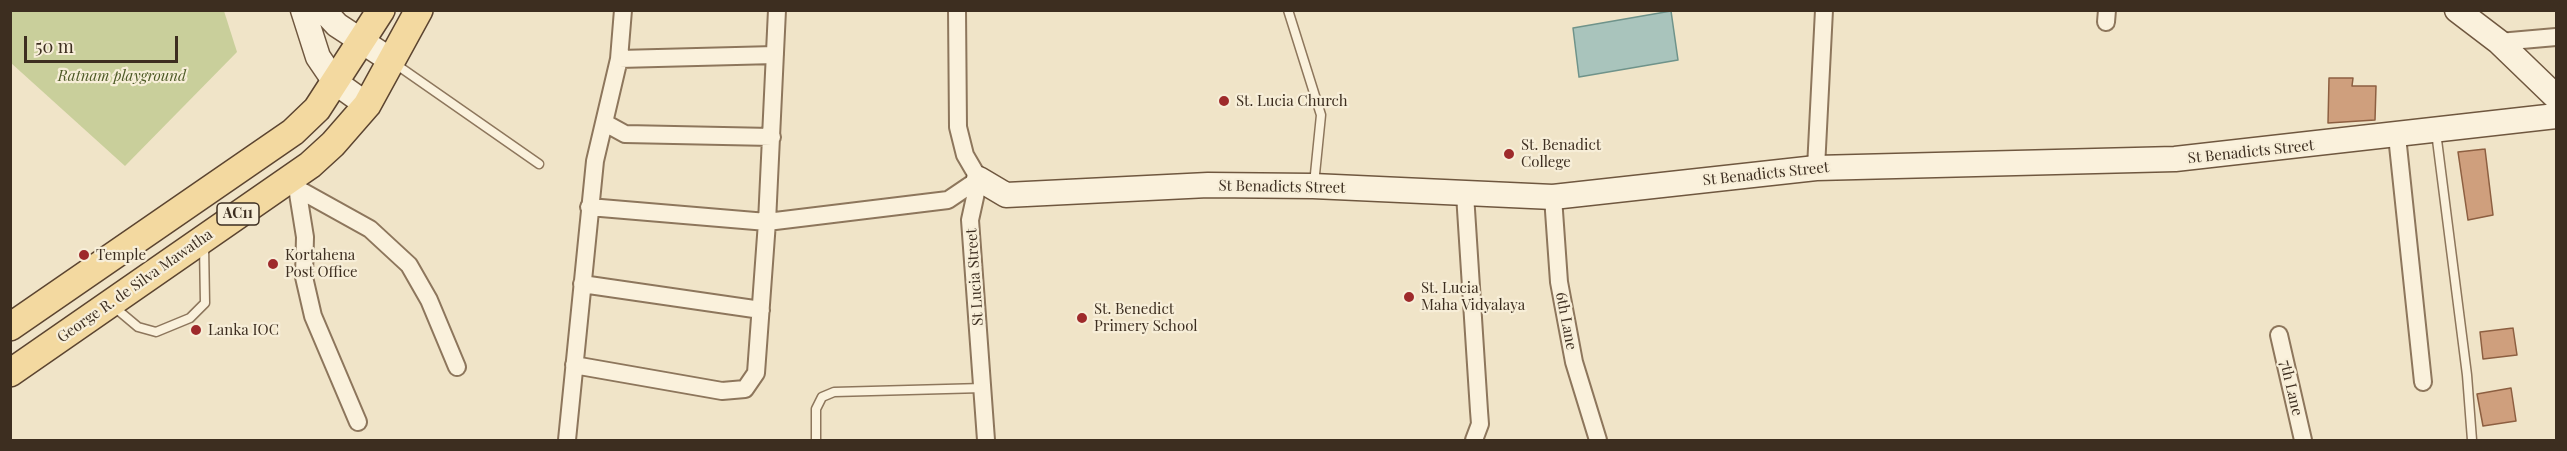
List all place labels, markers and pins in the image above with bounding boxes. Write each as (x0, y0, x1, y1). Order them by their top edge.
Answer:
place label: St. Lucia Church (1236, 92, 1348, 110)
marker: St. Lucia Church (1217, 94, 1231, 108)
place label: St. Benadict College (1521, 136, 1601, 171)
marker: St. Benadict College (1502, 147, 1516, 161)
place label: Temple (96, 246, 146, 264)
place label: Kortahena Post Office (285, 246, 358, 281)
marker: Temple (77, 248, 91, 262)
marker: Kortahena Post Office (266, 257, 280, 271)
place label: St. Lucia Maha Vidyalaya (1421, 279, 1525, 314)
marker: St. Lucia Maha Vidyalaya (1402, 290, 1416, 304)
place label: St. Benedict Primery School (1094, 300, 1198, 335)
marker: St. Benedict Primery School (1075, 311, 1089, 325)
place label: Lanka IOC (208, 321, 279, 339)
marker: Lanka IOC (189, 323, 203, 337)

